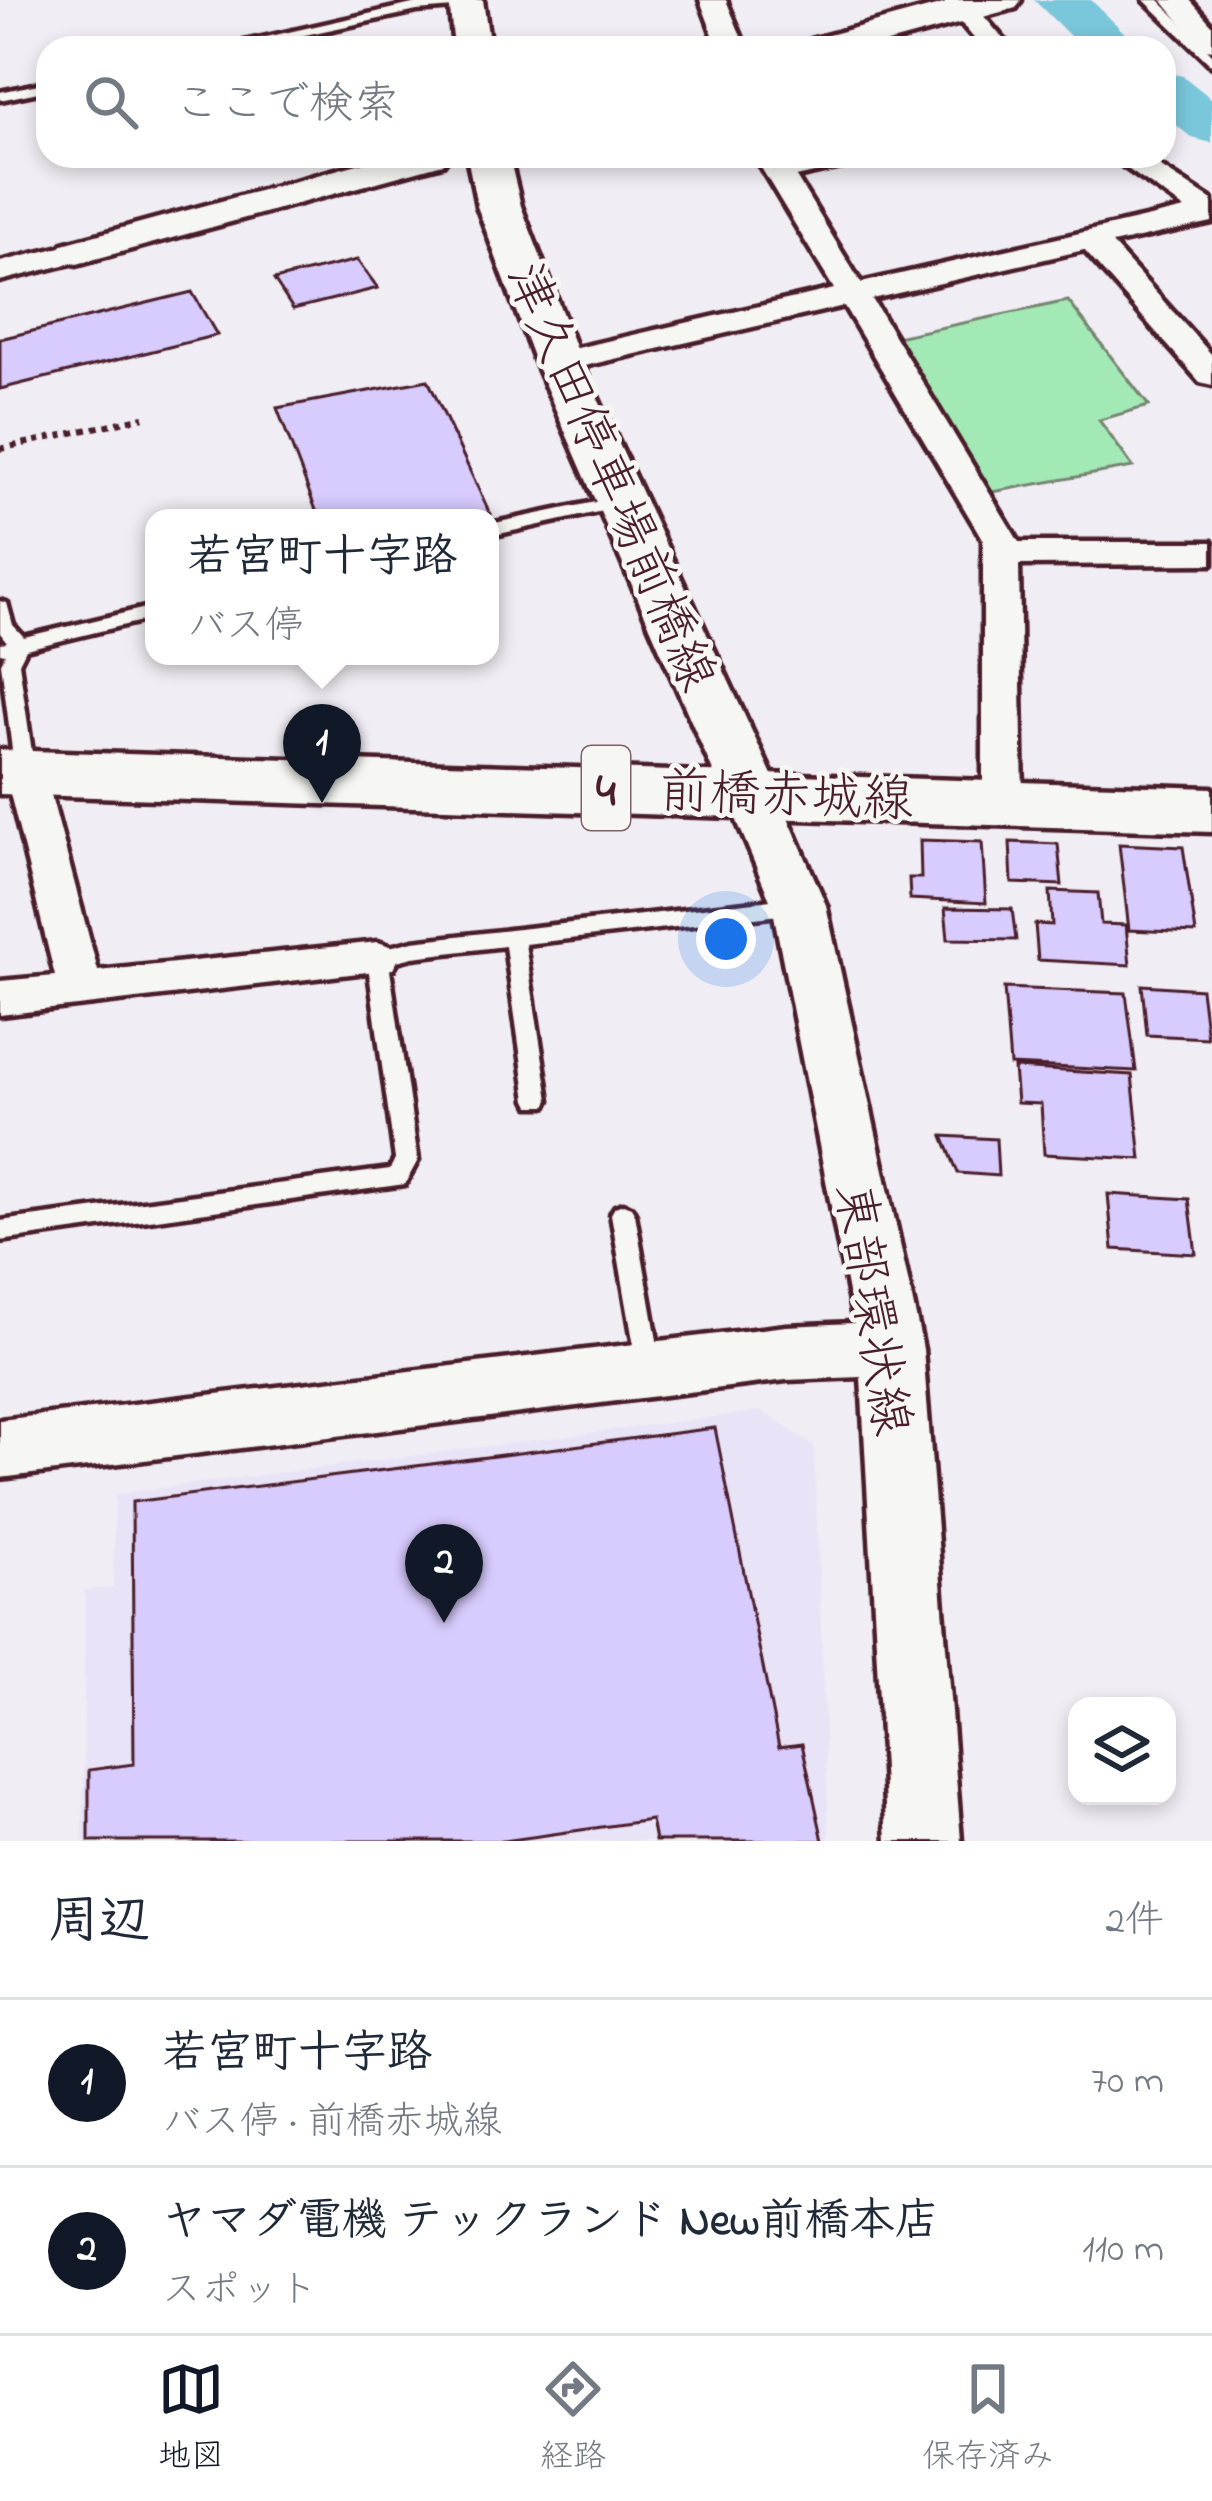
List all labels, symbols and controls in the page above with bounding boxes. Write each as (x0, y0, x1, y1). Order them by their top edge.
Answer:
search box (36, 36, 1176, 168)
icon: search (78, 69, 144, 135)
text: ここで検索 (174, 73, 399, 139)
street label: 津久田停車場前橋線 (484, 252, 732, 704)
popup (145, 509, 499, 665)
text: 若宮町十字路 (187, 526, 457, 592)
text: バス停 (187, 599, 304, 656)
pin: 1 (283, 704, 361, 803)
road number: 4 (582, 746, 630, 830)
street label: 前橋赤城線 (657, 757, 915, 840)
your location (696, 909, 756, 969)
street label: 東部環状線 (813, 1178, 927, 1442)
pin: 2 (405, 1524, 483, 1623)
map controls (1068, 1697, 1176, 1805)
button: layers (1068, 1697, 1176, 1805)
text: 周辺 (48, 1886, 150, 1961)
text: 2件 (1106, 1894, 1164, 1951)
text: 若宮町十字路 (162, 2022, 432, 2088)
text: 1 (81, 2054, 93, 2111)
text: 70 m (1091, 2054, 1164, 2111)
text: バス停 · 前橋赤城線 (162, 2095, 502, 2152)
text: ヤマダ電機 テックランド New前橋本店 (162, 2190, 940, 2256)
text: 2 (77, 2222, 97, 2279)
text: 110 m (1082, 2222, 1164, 2279)
text: スポット (162, 2263, 318, 2320)
tab: 地図 (158, 2356, 224, 2482)
tab: 経路 (540, 2356, 606, 2482)
tab: 保存済み (922, 2356, 1054, 2482)

